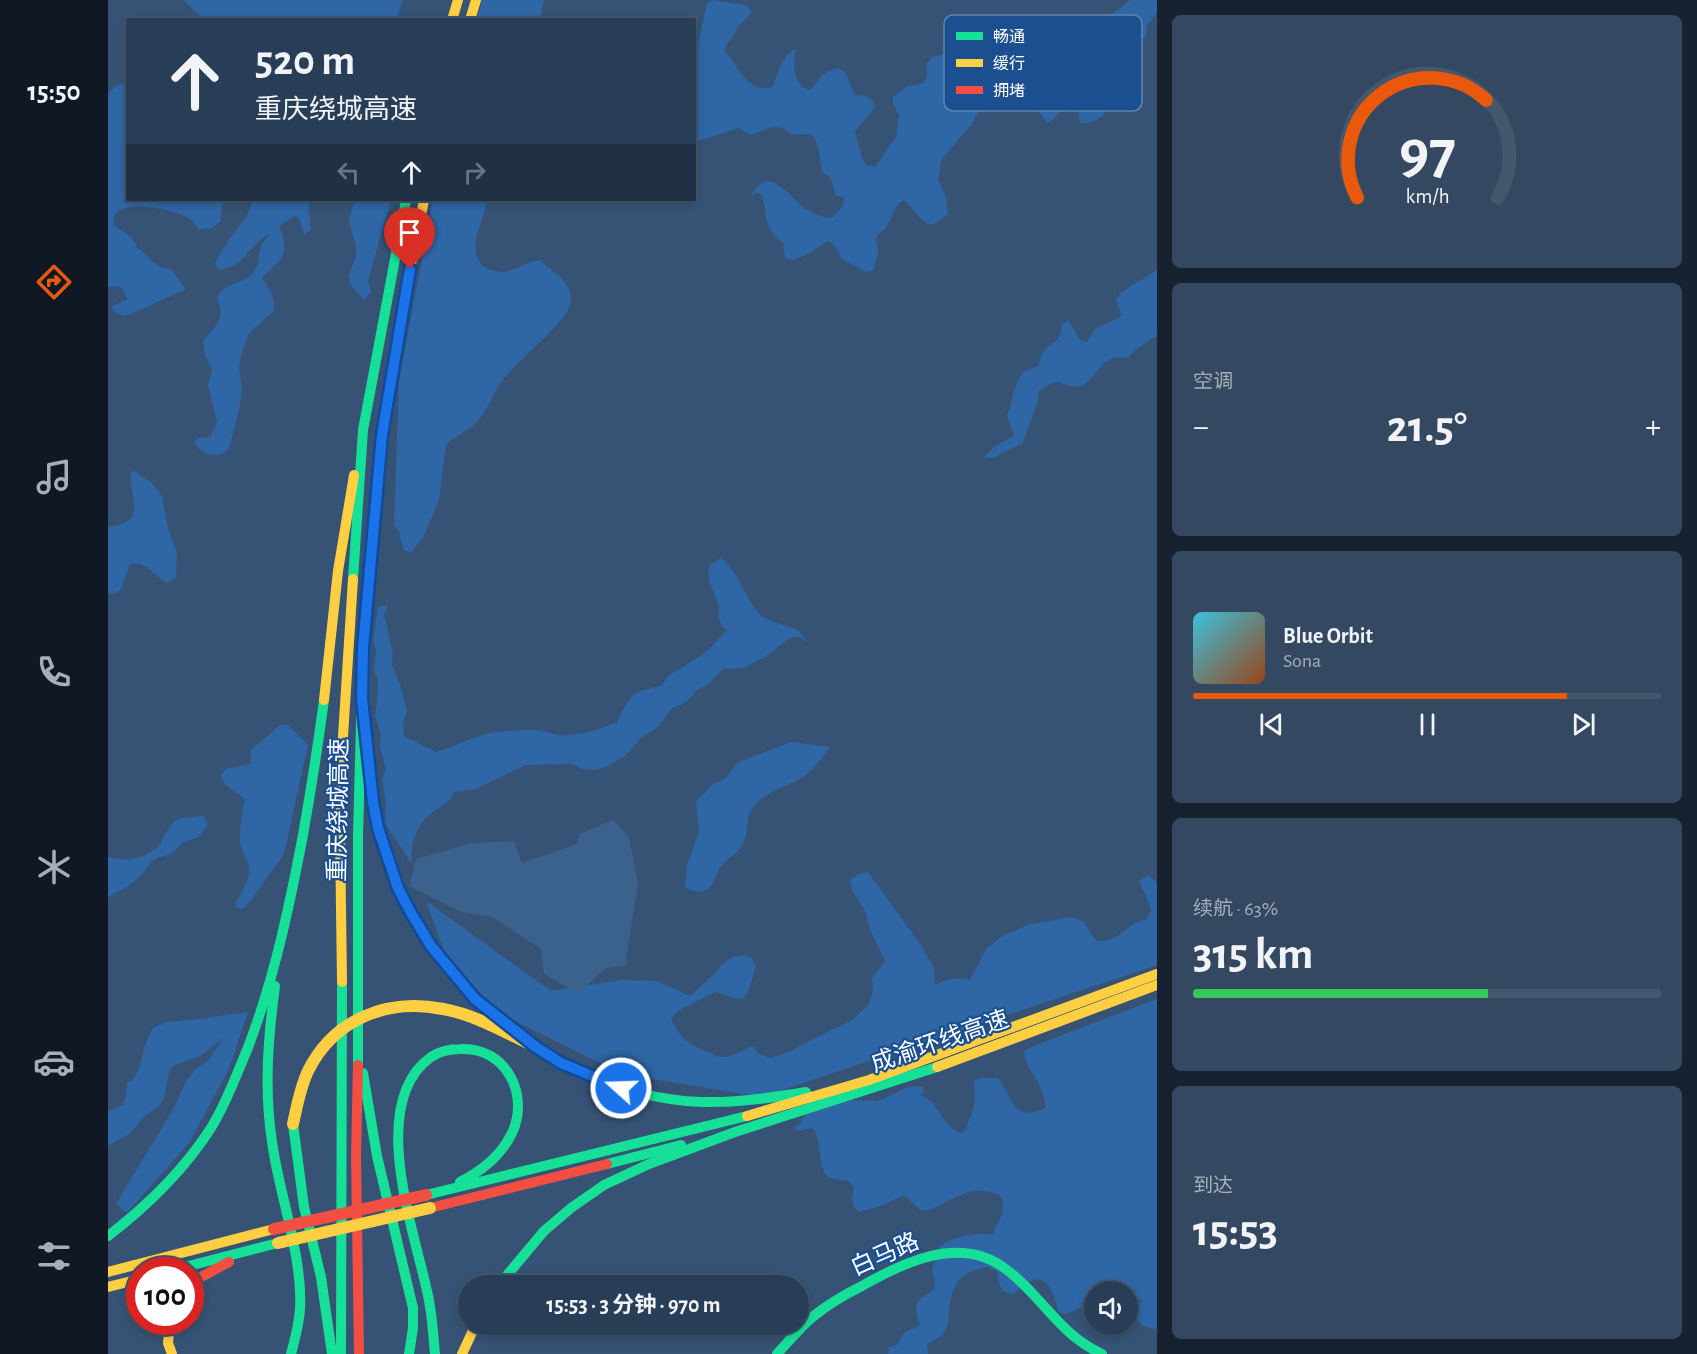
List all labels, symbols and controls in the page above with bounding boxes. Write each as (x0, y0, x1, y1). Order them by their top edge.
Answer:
legend (944, 15, 1142, 111)
text: 畅通 (993, 28, 1025, 45)
text: 520 m (255, 40, 355, 82)
icon: ahead (156, 42, 234, 120)
text: 缓行 (993, 55, 1025, 72)
text: 15:50 (27, 78, 81, 105)
text: 拥堵 (993, 83, 1025, 99)
text: 重庆绕城高速 (255, 96, 417, 123)
text: 97 (1398, 123, 1456, 185)
icon: left (332, 156, 365, 189)
icon: ahead (395, 156, 428, 189)
icon: right (458, 156, 491, 189)
text: km/h (1405, 187, 1449, 208)
pin (384, 207, 435, 269)
icon: arrive (393, 216, 426, 249)
icon: directions (33, 261, 75, 303)
text: 空调 (1193, 372, 1233, 392)
text: 21.5° (1387, 405, 1467, 450)
text: − (1193, 411, 1209, 444)
text: + (1645, 411, 1661, 444)
icon: music (33, 456, 75, 498)
text: Blue Orbit (1283, 625, 1373, 647)
icon: phone (33, 651, 75, 693)
text: Sona (1283, 651, 1321, 671)
icon: previous (1255, 708, 1288, 741)
icon: pause (1411, 708, 1444, 741)
icon: next (1567, 708, 1600, 741)
street label: 重庆绕城高速 (324, 738, 352, 882)
icon: climate (33, 846, 75, 888)
text: 续航 · 63% (1193, 899, 1278, 919)
text: 315 km (1193, 932, 1313, 977)
street label: 成渝环线高速 (867, 1005, 1012, 1077)
icon: car (33, 1041, 75, 1083)
position arrow (589, 1056, 653, 1120)
text: 到达 (1193, 1176, 1233, 1196)
text: 15:53 (1193, 1209, 1278, 1254)
street label: 白马路 (846, 1228, 923, 1281)
icon: filters (33, 1235, 75, 1277)
speed limit sign: 100 (126, 1257, 204, 1335)
map controls (1084, 1281, 1138, 1335)
button: sound (1084, 1281, 1138, 1335)
text: 15:53 · 3 分钟 · 970 m (546, 1294, 721, 1316)

